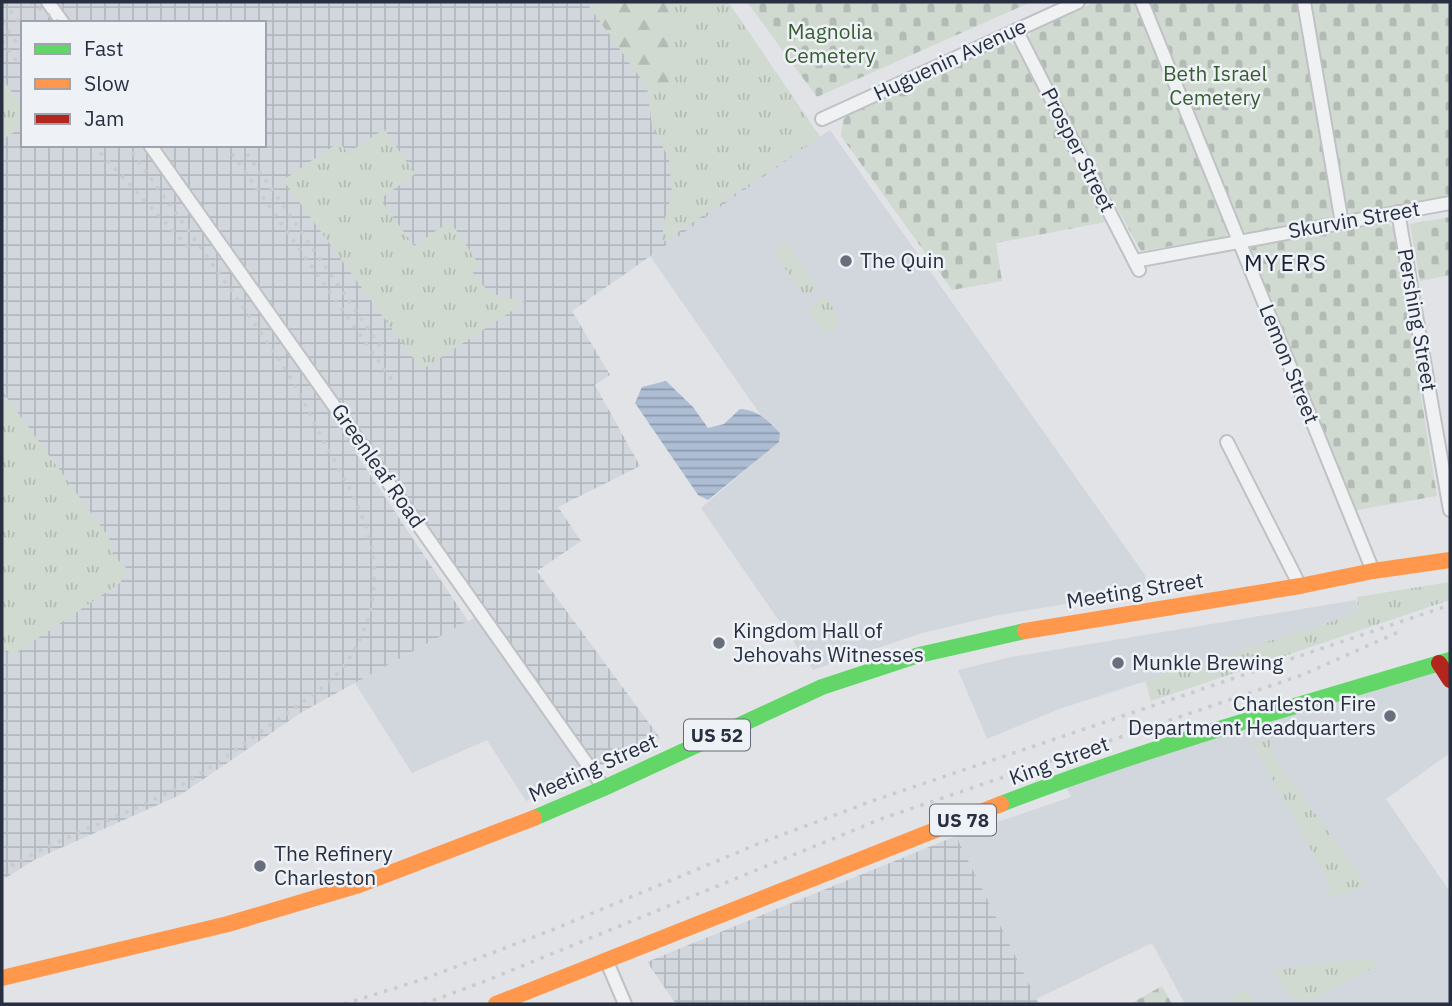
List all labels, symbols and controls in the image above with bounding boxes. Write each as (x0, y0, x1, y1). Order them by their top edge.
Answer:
street label: Huguenin Avenue (869, 11, 1030, 107)
park label: Magnolia Cemetery (784, 17, 876, 69)
legend (21, 21, 266, 147)
text: Fast (84, 34, 124, 62)
park label: Beth Israel Cemetery (1163, 59, 1267, 111)
text: Slow (84, 69, 130, 97)
street label: Prosper Street (1036, 83, 1122, 217)
text: Jam (84, 104, 124, 132)
street label: Skurvin Street (1286, 194, 1422, 244)
place label: The Quin (860, 246, 944, 274)
street label: Pershing Street (1392, 246, 1444, 393)
district label: MYERS (1244, 247, 1328, 277)
marker: The Quin (838, 253, 854, 269)
street label: Lemon Street (1253, 300, 1327, 427)
street label: Greenleaf Road (326, 398, 432, 533)
street label: Meeting Street (1064, 565, 1205, 615)
place label: Kingdom Hall of Jehovahs Witnesses (733, 616, 924, 668)
marker: Kingdom Hall of Jehovahs Witnesses (711, 635, 727, 651)
place label: Munkle Brewing (1132, 648, 1283, 676)
marker: Munkle Brewing (1110, 655, 1126, 671)
place label: Charleston Fire Department Headquarters (1128, 689, 1376, 741)
marker: Charleston Fire Department Headquarters (1382, 708, 1398, 724)
road number: US 52 (684, 720, 750, 750)
street label: Meeting Street (524, 726, 661, 808)
street label: King Street (1005, 729, 1112, 791)
road number: US 78 (930, 804, 996, 835)
place label: The Refinery Charleston (274, 839, 393, 891)
marker: The Refinery Charleston (252, 858, 268, 874)

